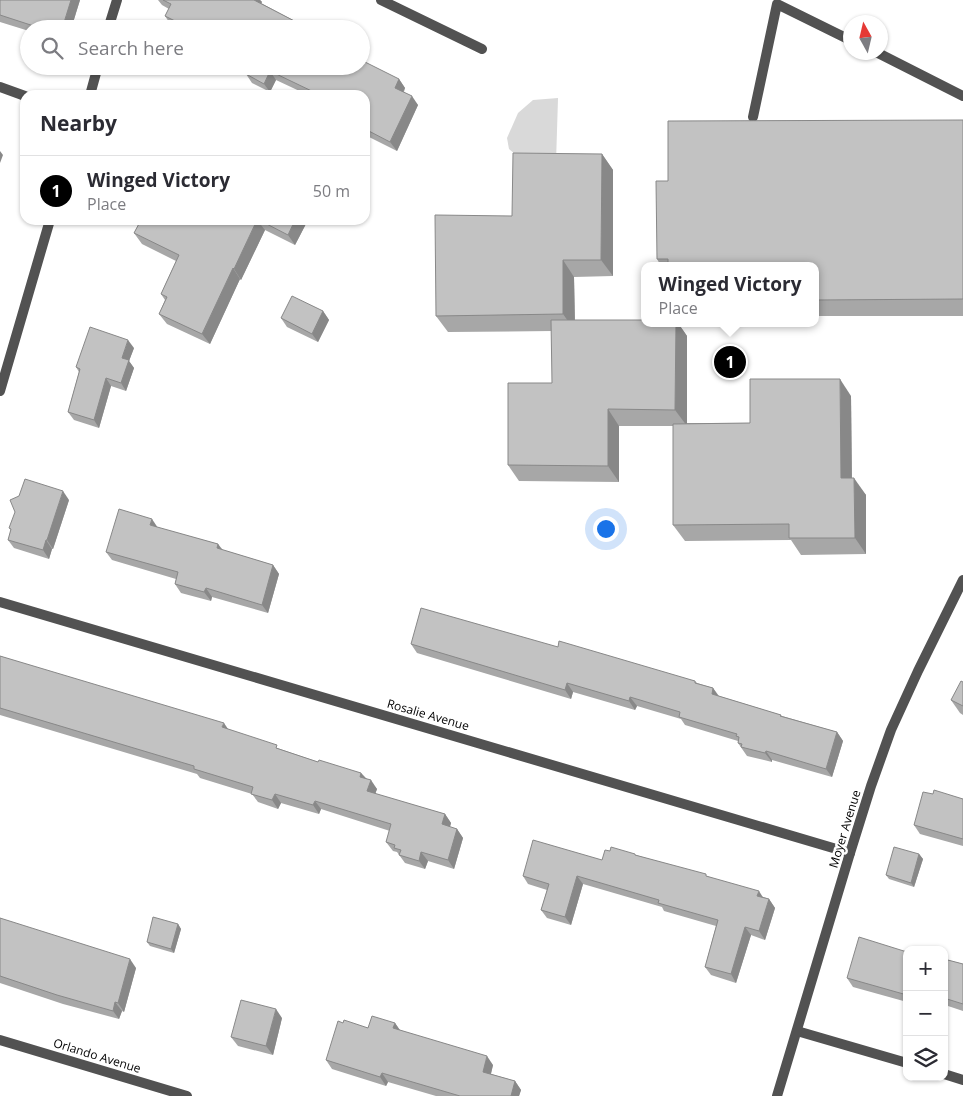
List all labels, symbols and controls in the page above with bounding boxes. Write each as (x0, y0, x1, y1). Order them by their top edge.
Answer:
north arrow (843, 15, 888, 60)
search box (20, 20, 370, 75)
icon: search (38, 34, 66, 62)
text: Search here (78, 35, 184, 61)
text: Nearby (40, 109, 117, 137)
text: Winged Victory (87, 167, 230, 193)
text: 1 (51, 180, 61, 202)
text: 50 m (313, 180, 350, 202)
text: Place (87, 193, 126, 215)
popup (641, 262, 819, 327)
text: Winged Victory (659, 271, 801, 297)
text: Place (659, 297, 698, 319)
pin: 1 (714, 343, 746, 381)
your location (593, 516, 619, 542)
street label: Rosalie Avenue (385, 695, 471, 734)
street label: Moyer Avenue (825, 788, 865, 870)
map controls (903, 946, 948, 1081)
button: + (903, 946, 948, 991)
button: − (903, 991, 948, 1036)
street label: Orlando Avenue (51, 1034, 143, 1077)
button: layers (903, 1036, 948, 1081)

